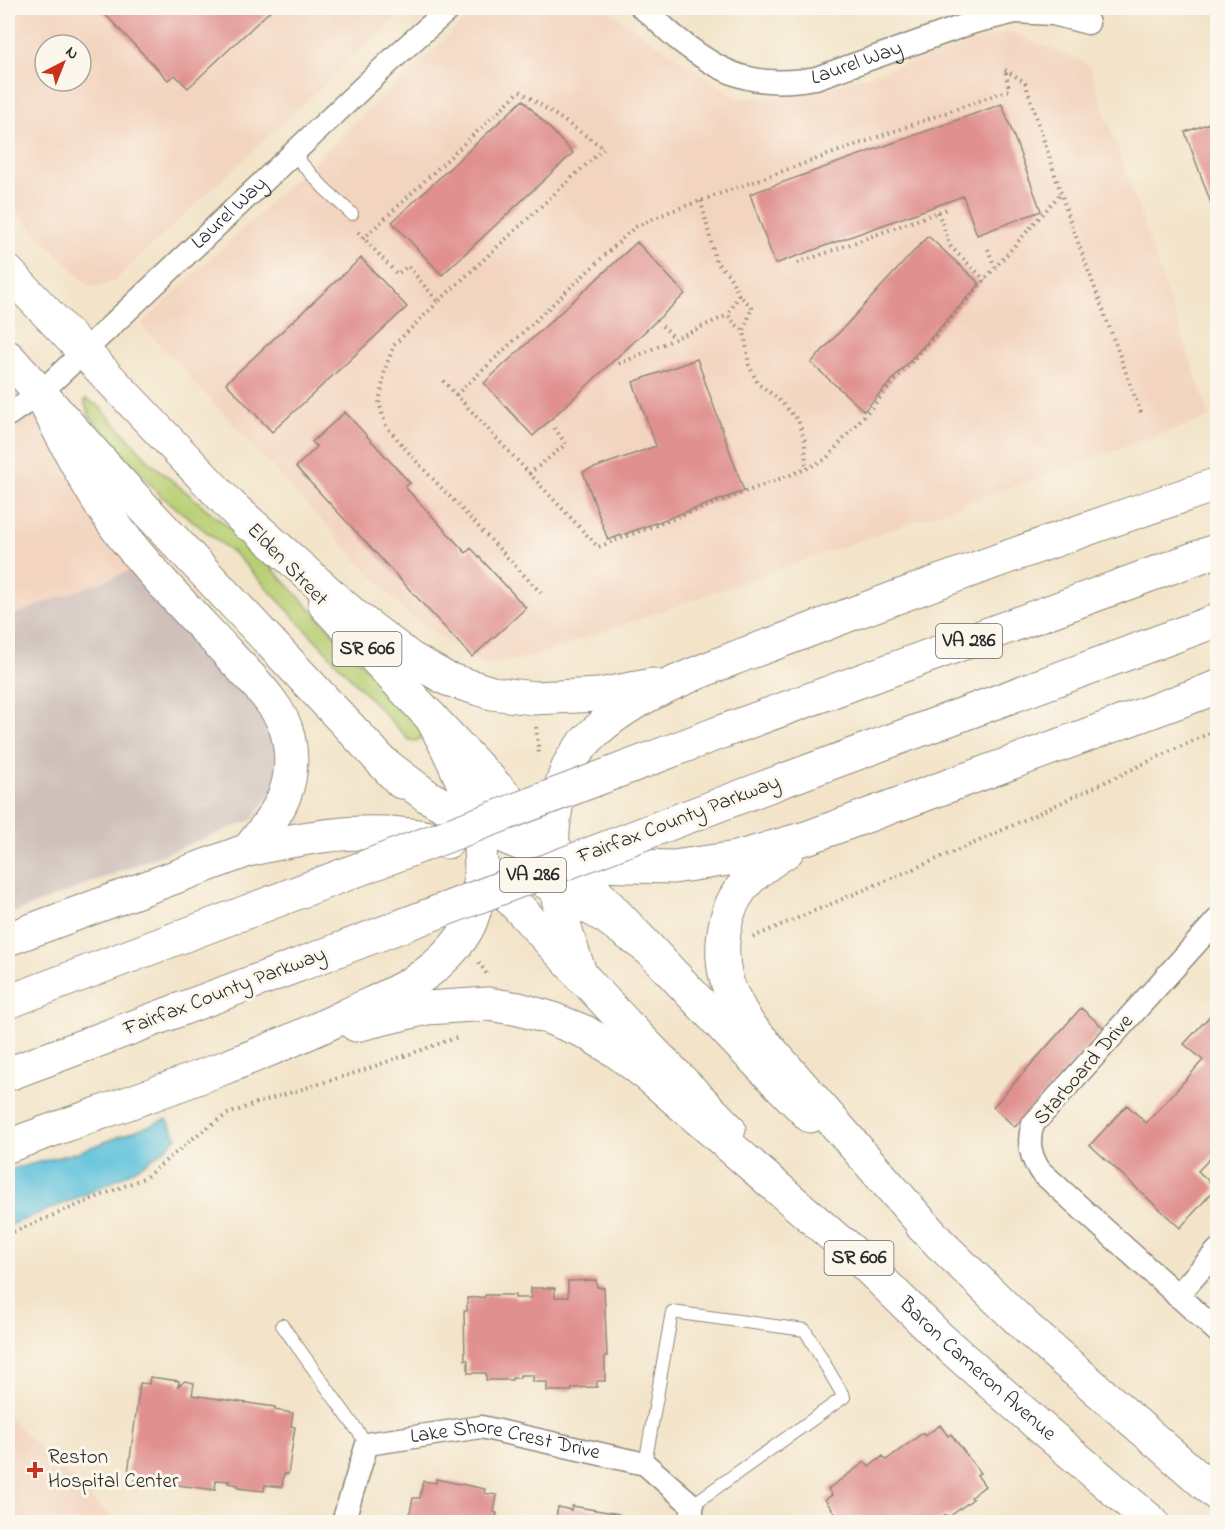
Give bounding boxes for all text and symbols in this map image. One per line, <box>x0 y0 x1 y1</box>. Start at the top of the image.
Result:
north arrow <box>33 33 93 93</box>
street label: Laurel Way <box>809 34 907 94</box>
text: N <box>60 41 84 66</box>
street label: Laurel Way <box>185 170 276 257</box>
street label: Elden Street <box>239 516 335 614</box>
road number: VA 286 <box>936 624 1002 658</box>
road number: SR 606 <box>332 632 401 666</box>
street label: Fairfax County Parkway <box>573 768 785 875</box>
road number: VA 286 <box>500 858 566 892</box>
street label: Fairfax County Parkway <box>119 940 331 1047</box>
street label: Starboard Drive <box>1027 1007 1141 1132</box>
road number: SR 606 <box>824 1241 894 1275</box>
street label: Baron Cameron Avenue <box>891 1290 1063 1449</box>
street label: Lake Shore Crest Drive <box>408 1411 603 1469</box>
place label: Reston Hospital Center <box>48 1443 179 1497</box>
marker: Reston Hospital Center <box>26 1461 44 1479</box>

